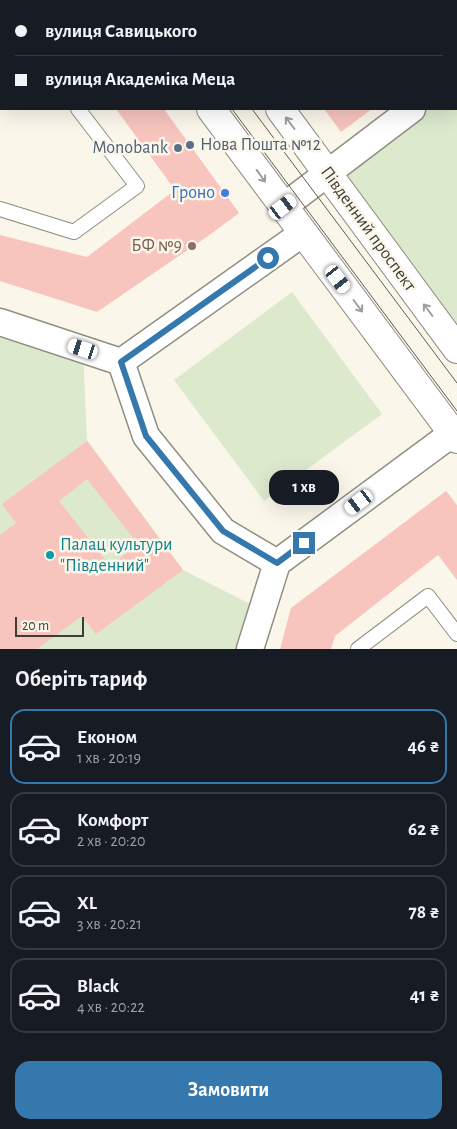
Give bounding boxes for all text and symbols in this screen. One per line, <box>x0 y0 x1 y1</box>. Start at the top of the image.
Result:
text: вулиця Савицького <box>45 22 197 41</box>
text: вулиця Академіка Меца <box>45 70 235 89</box>
one-way arrow <box>285 116 295 130</box>
place label: Нова Пошта №12 <box>200 136 321 154</box>
place label: Monobank <box>92 139 169 157</box>
marker: Нова Пошта №12 <box>184 139 196 151</box>
marker: Monobank <box>172 142 184 154</box>
street label: Південний проспект <box>317 163 419 295</box>
one-way arrow <box>256 169 266 183</box>
place label: Гроно <box>171 184 215 202</box>
marker: Гроно <box>219 187 231 199</box>
car <box>266 192 299 222</box>
place label: БФ №9 <box>131 237 182 255</box>
marker: БФ №9 <box>186 240 198 252</box>
route start <box>257 247 279 269</box>
car <box>322 263 353 295</box>
one-way arrow <box>353 299 363 313</box>
one-way arrow <box>423 303 433 317</box>
car <box>66 337 99 361</box>
callout: 1 хв <box>269 470 339 506</box>
text: 1 хв <box>292 479 316 495</box>
car <box>342 487 375 517</box>
route end <box>293 532 315 554</box>
place label: Палац культури "Південний" <box>60 536 172 575</box>
marker: Палац культури "Південний" <box>44 549 56 561</box>
scale bar <box>15 614 84 637</box>
text: 20 m <box>22 619 49 633</box>
text: Оберіть тариф <box>15 668 147 690</box>
icon: car <box>17 724 62 769</box>
text: Економ <box>77 728 137 747</box>
text: 46 ₴ <box>407 737 440 756</box>
text: 1 хв · 20:19 <box>77 750 141 766</box>
icon: car <box>17 807 62 852</box>
text: Комфорт <box>77 811 148 830</box>
text: 62 ₴ <box>408 820 440 839</box>
text: 2 хв · 20:20 <box>77 833 146 849</box>
icon: car <box>17 890 62 935</box>
text: XL <box>77 894 97 913</box>
text: 78 ₴ <box>409 903 440 922</box>
text: 3 хв · 20:21 <box>77 916 142 932</box>
icon: car <box>17 973 62 1018</box>
text: Black <box>77 977 119 996</box>
text: 41 ₴ <box>410 986 440 1005</box>
text: 4 хв · 20:22 <box>77 999 145 1015</box>
button: Замовити <box>15 1061 442 1119</box>

